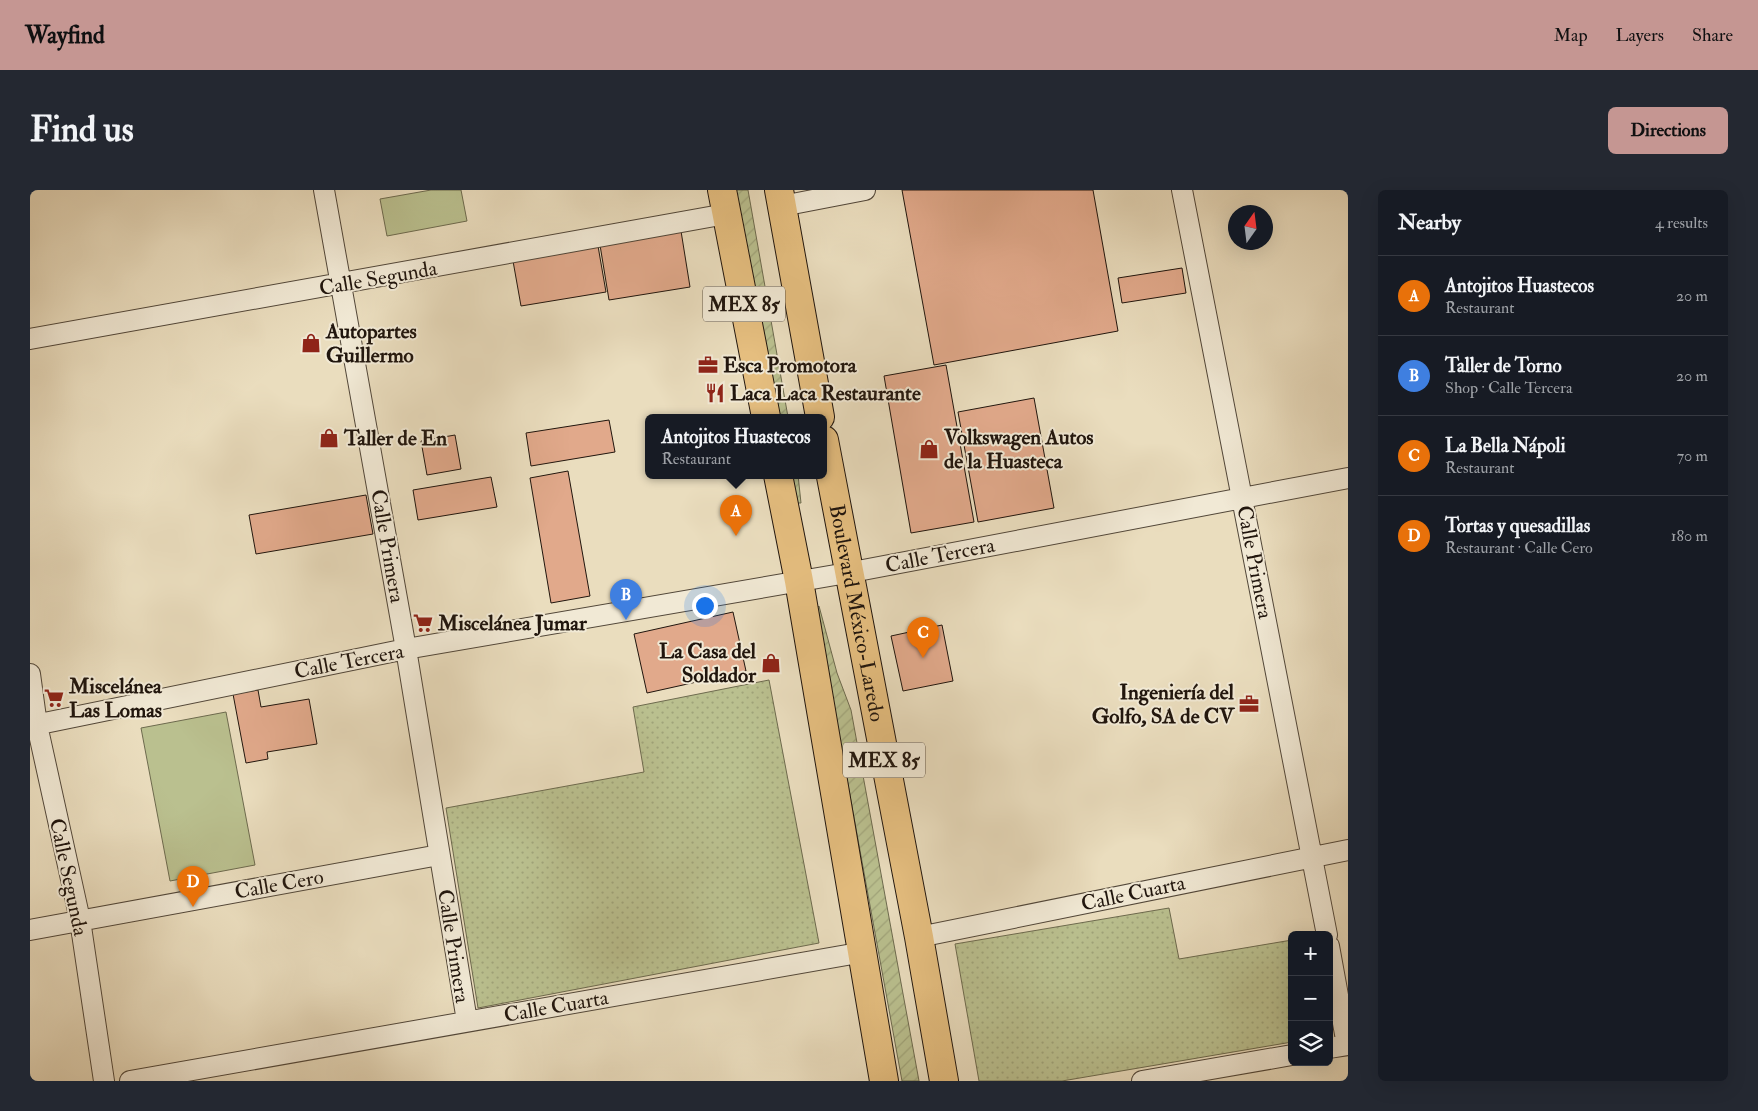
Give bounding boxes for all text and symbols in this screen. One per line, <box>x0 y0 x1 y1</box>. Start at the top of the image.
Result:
text: Wayfind <box>25 20 105 51</box>
text: Map <box>1554 24 1588 47</box>
text: Layers <box>1616 24 1664 47</box>
text: Share <box>1692 24 1733 47</box>
button: Directions <box>1608 107 1728 154</box>
text: Find us <box>30 108 134 152</box>
north arrow <box>1228 205 1273 250</box>
text: Nearby <box>1398 209 1461 236</box>
text: 4 results <box>1655 213 1708 233</box>
street label: Calle Segunda <box>317 255 440 302</box>
text: Antojitos Huastecos <box>1445 274 1594 298</box>
road number: MEX 85 <box>703 286 785 322</box>
text: A <box>1409 286 1419 306</box>
text: 20 m <box>1676 286 1708 306</box>
text: Restaurant <box>1445 298 1514 318</box>
place label: Autopartes Guillermo <box>325 318 417 369</box>
shop icon: Autopartes Guillermo <box>300 332 322 354</box>
place label: Esca Promotora <box>723 352 858 379</box>
office icon: Esca Promotora <box>697 354 719 376</box>
text: Taller de Torno <box>1445 354 1562 378</box>
text: B <box>1409 366 1419 386</box>
text: 20 m <box>1676 366 1708 386</box>
text: Shop · Calle Tercera <box>1445 378 1573 398</box>
place label: Laca Laca Restaurante <box>730 380 921 407</box>
restaurant icon: Laca Laca Restaurante <box>704 382 726 404</box>
popup <box>645 414 827 479</box>
place label: Volkswagen Autos de la Huasteca <box>943 424 1094 475</box>
place label: Taller de En <box>343 425 447 452</box>
text: Antojitos Huastecos <box>661 425 811 449</box>
shop icon: Taller de En <box>318 427 340 449</box>
text: La Bella Nápoli <box>1445 434 1565 458</box>
shop icon: Volkswagen Autos de la Huasteca <box>918 438 940 460</box>
text: C <box>1408 446 1420 466</box>
text: 70 m <box>1677 446 1708 466</box>
text: Restaurant <box>661 449 731 469</box>
text: Restaurant <box>1445 458 1514 478</box>
street label: Calle Primera <box>364 487 411 605</box>
pin: A <box>720 495 752 536</box>
street label: Boulevard México-Laredo <box>823 502 891 724</box>
street label: Calle Primera <box>1230 503 1279 621</box>
text: Tortas y quesadillas <box>1445 514 1590 538</box>
text: D <box>1407 526 1421 546</box>
text: 180 m <box>1671 526 1708 546</box>
street label: Calle Tercera <box>883 532 997 579</box>
text: Restaurant · Calle Cero <box>1445 538 1593 558</box>
pin: B <box>610 579 642 620</box>
your location <box>692 593 718 619</box>
place label: Miscelánea Jumar <box>437 610 588 637</box>
supermarket icon: Miscelánea Jumar <box>412 612 434 634</box>
pin: C <box>907 617 939 658</box>
street label: Calle Tercera <box>292 638 406 685</box>
place label: La Casa del Soldador <box>659 638 757 689</box>
shop icon: La Casa del Soldador <box>760 652 782 674</box>
place label: Miscelánea Las Lomas <box>68 673 163 724</box>
place label: Ingeniería del Golfo, SA de CV <box>1092 679 1235 730</box>
supermarket icon: Miscelánea Las Lomas <box>43 687 65 709</box>
office icon: Ingeniería del Golfo, SA de CV <box>1238 693 1260 715</box>
road number: MEX 85 <box>843 742 925 778</box>
street label: Calle Segunda <box>43 816 94 939</box>
street label: Calle Cero <box>233 863 326 906</box>
pin: D <box>177 866 209 907</box>
street label: Calle Cuarta <box>1079 869 1188 918</box>
street label: Calle Primera <box>431 887 476 1005</box>
map controls <box>1288 931 1333 1066</box>
button: + <box>1288 931 1333 976</box>
button: − <box>1288 976 1333 1021</box>
street label: Calle Cuarta <box>502 984 611 1029</box>
button: layers <box>1288 1021 1333 1066</box>

